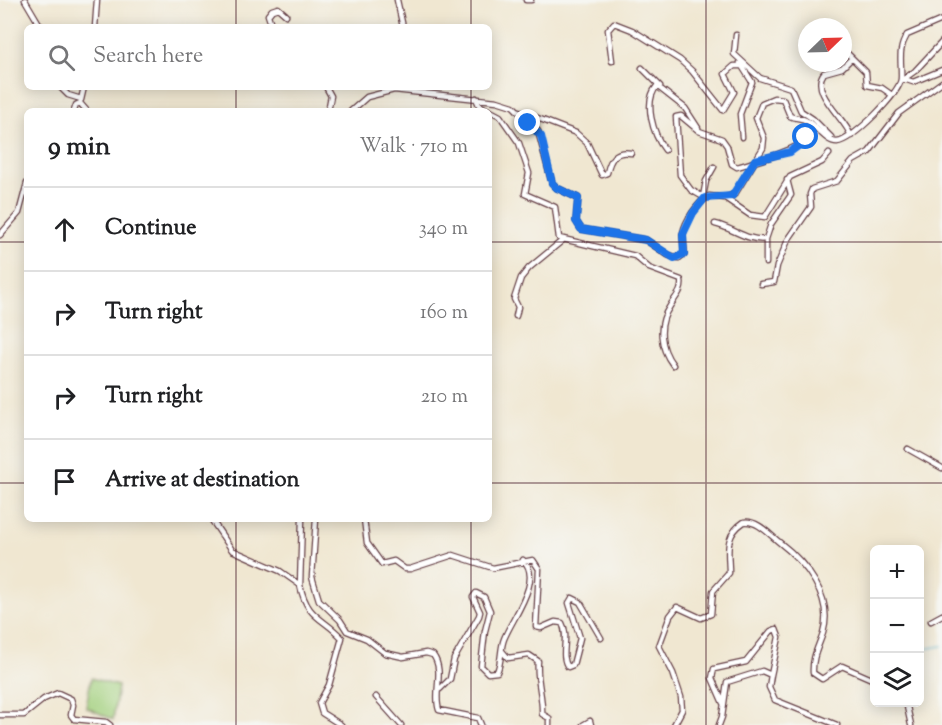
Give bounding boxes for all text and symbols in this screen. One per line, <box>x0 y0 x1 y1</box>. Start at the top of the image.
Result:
north arrow <box>798 18 852 72</box>
search box <box>24 24 492 90</box>
icon: search <box>45 41 78 74</box>
text: Search here <box>93 41 203 73</box>
route end <box>514 109 540 135</box>
route start <box>792 123 818 149</box>
text: 9 min <box>48 129 110 166</box>
text: Walk · 710 m <box>360 133 468 162</box>
icon: ahead <box>48 213 81 246</box>
text: Continue <box>105 213 196 245</box>
text: 340 m <box>419 215 468 244</box>
icon: right <box>48 297 81 330</box>
text: Turn right <box>105 297 202 329</box>
text: 160 m <box>420 299 468 328</box>
icon: right <box>48 381 81 414</box>
text: Turn right <box>105 381 202 413</box>
text: 210 m <box>421 383 468 412</box>
icon: arrive <box>48 465 81 498</box>
text: Arrive at destination <box>105 465 300 497</box>
map controls <box>870 545 924 707</box>
button: + <box>870 545 924 599</box>
button: − <box>870 599 924 653</box>
button: layers <box>870 653 924 707</box>

